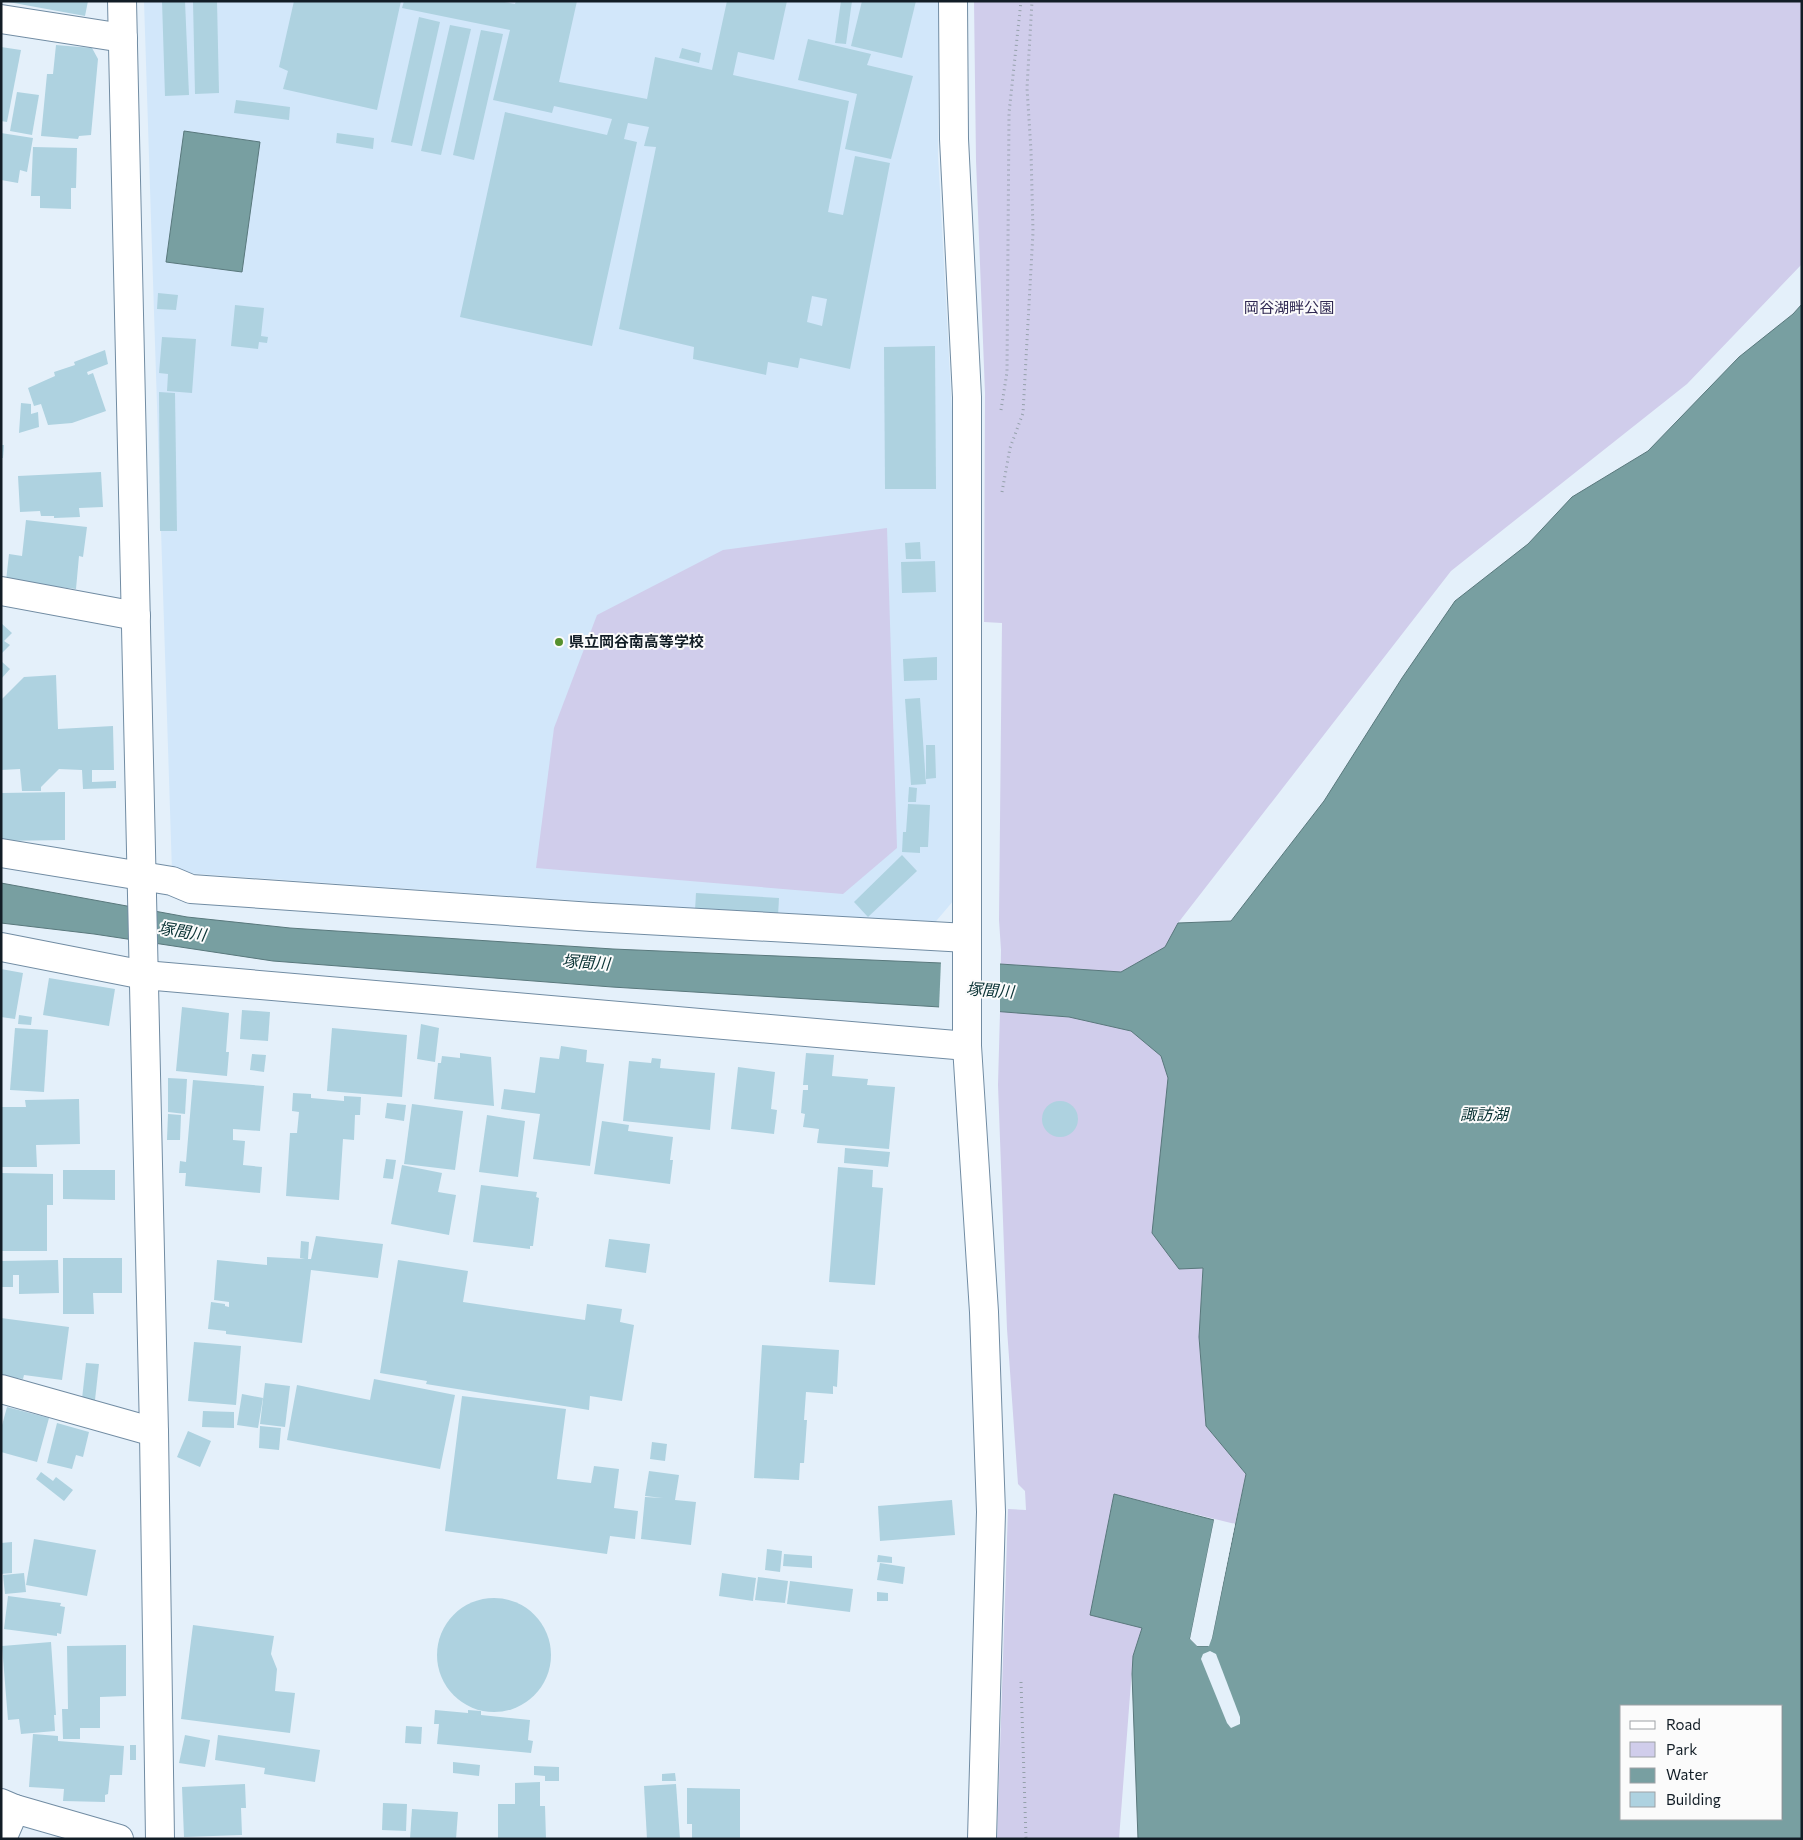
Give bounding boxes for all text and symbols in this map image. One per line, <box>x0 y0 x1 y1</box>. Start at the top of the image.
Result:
park label: 岡谷湖畔公園 <box>1244 298 1334 316</box>
place label: 県立岡谷南高等学校 <box>569 632 704 650</box>
marker: 県立岡谷南高等学校 <box>553 636 565 648</box>
water label: 塚間川 <box>157 917 209 944</box>
water label: 塚間川 <box>561 950 613 973</box>
water label: 塚間川 <box>965 978 1017 1001</box>
water label: 諏訪湖 <box>1460 1104 1511 1123</box>
legend <box>1620 1705 1783 1820</box>
text: Road <box>1666 1715 1701 1733</box>
text: Park <box>1666 1740 1697 1758</box>
text: Water <box>1666 1765 1708 1783</box>
text: Building <box>1666 1790 1721 1808</box>

